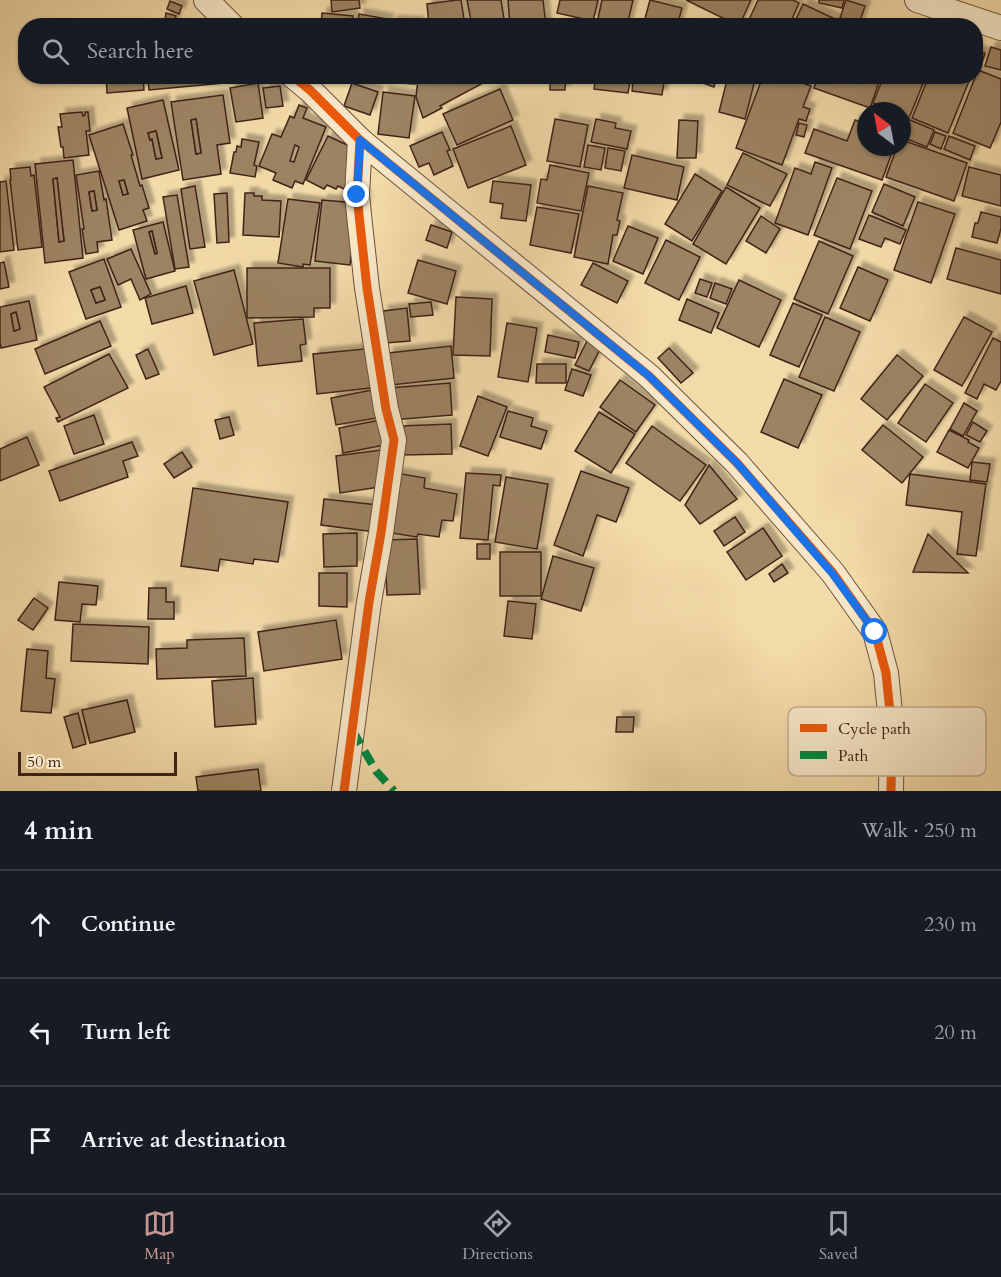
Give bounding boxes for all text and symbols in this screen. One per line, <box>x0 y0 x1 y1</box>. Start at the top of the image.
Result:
search box <box>18 18 983 84</box>
icon: search <box>39 35 72 68</box>
text: Search here <box>87 36 194 66</box>
north arrow <box>857 102 911 156</box>
route end <box>343 181 369 207</box>
route start <box>861 618 887 644</box>
legend <box>788 707 986 776</box>
text: Cycle path <box>838 718 911 740</box>
text: Path <box>838 745 868 767</box>
scale bar <box>18 749 177 776</box>
text: 50 m <box>27 751 61 773</box>
text: 4 min <box>24 813 93 848</box>
text: Walk · 250 m <box>862 817 977 844</box>
icon: ahead <box>24 908 57 941</box>
text: Continue <box>81 909 176 939</box>
text: 230 m <box>924 911 977 938</box>
icon: left <box>24 1016 57 1049</box>
text: Turn left <box>81 1017 170 1047</box>
text: 20 m <box>934 1019 977 1046</box>
icon: arrive <box>24 1124 57 1157</box>
text: Arrive at destination <box>81 1125 286 1155</box>
tab: Map <box>143 1207 176 1265</box>
tab: Directions <box>462 1207 533 1265</box>
tab: Saved <box>819 1207 858 1265</box>

